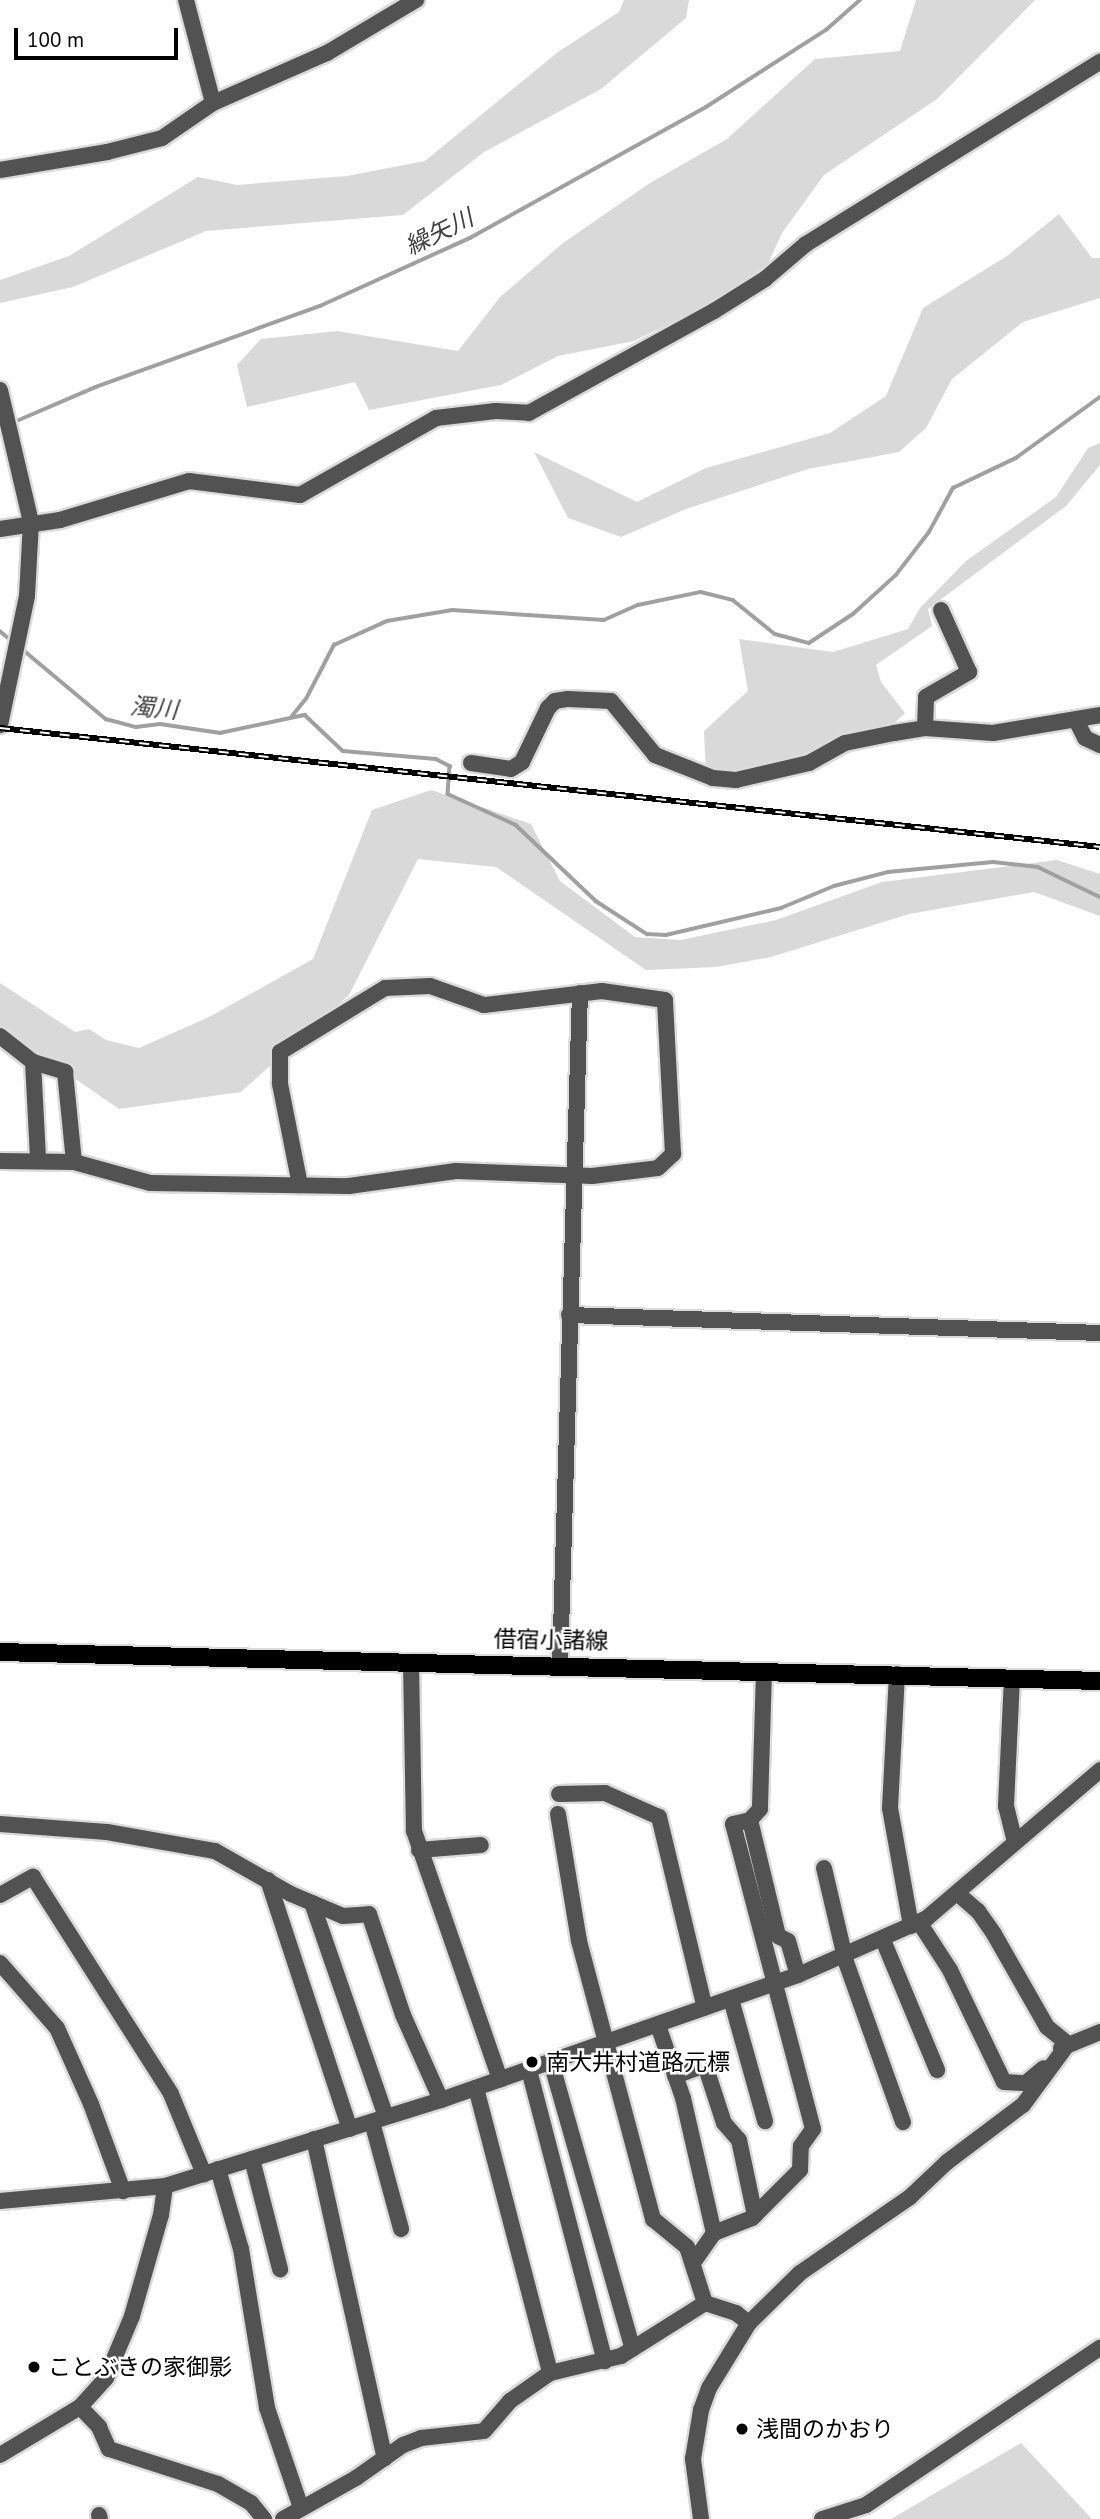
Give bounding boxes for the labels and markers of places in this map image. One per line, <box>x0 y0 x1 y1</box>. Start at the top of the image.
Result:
place label: 南大井村道路元標 <box>546 2048 730 2076</box>
marker: 南大井村道路元標 <box>524 2054 540 2070</box>
place label: ことぶきの家御影 <box>48 2353 232 2381</box>
marker: ことぶきの家御影 <box>26 2359 42 2375</box>
place label: 浅間のかおり <box>756 2415 894 2443</box>
marker: 浅間のかおり <box>734 2421 750 2437</box>

